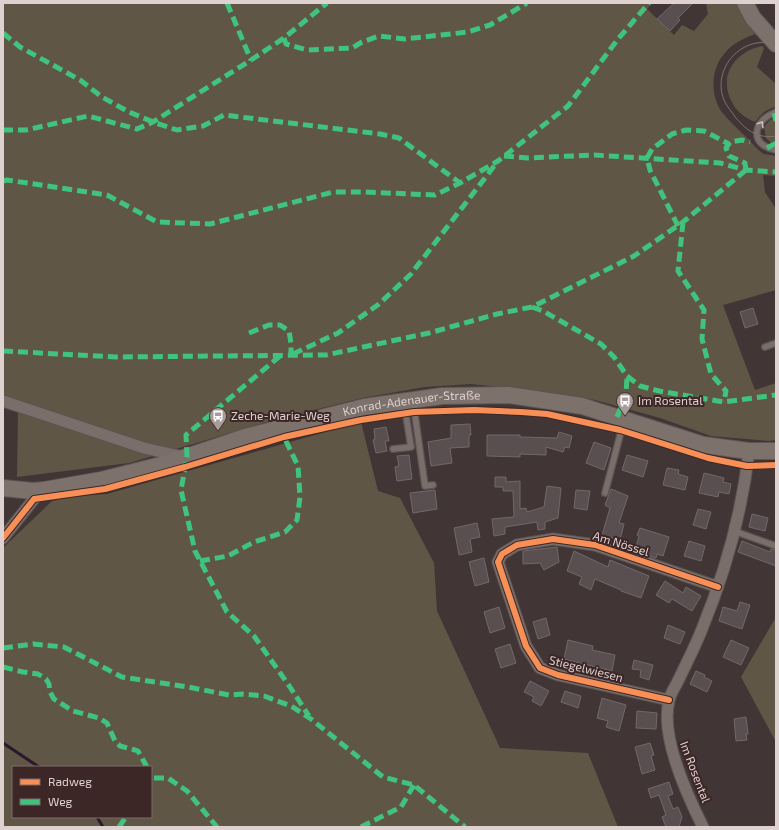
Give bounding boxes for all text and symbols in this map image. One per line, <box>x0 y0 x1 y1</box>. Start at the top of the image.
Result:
one-way arrow <box>756 121 763 128</box>
street label: Konrad-Adenauer-Straße <box>341 387 481 418</box>
bus stop icon: Im Rosental <box>615 391 635 416</box>
place label: Im Rosental <box>638 393 703 407</box>
bus stop icon: Zeche-Marie-Weg <box>208 406 228 431</box>
place label: Zeche-Marie-Weg <box>231 408 330 422</box>
street label: Am Nössel <box>591 528 652 558</box>
street label: Stiegelwiesen <box>548 652 625 684</box>
street label: Im Rosental <box>678 739 714 805</box>
legend <box>12 766 152 818</box>
text: Radweg <box>48 774 92 788</box>
text: Weg <box>48 794 73 808</box>

